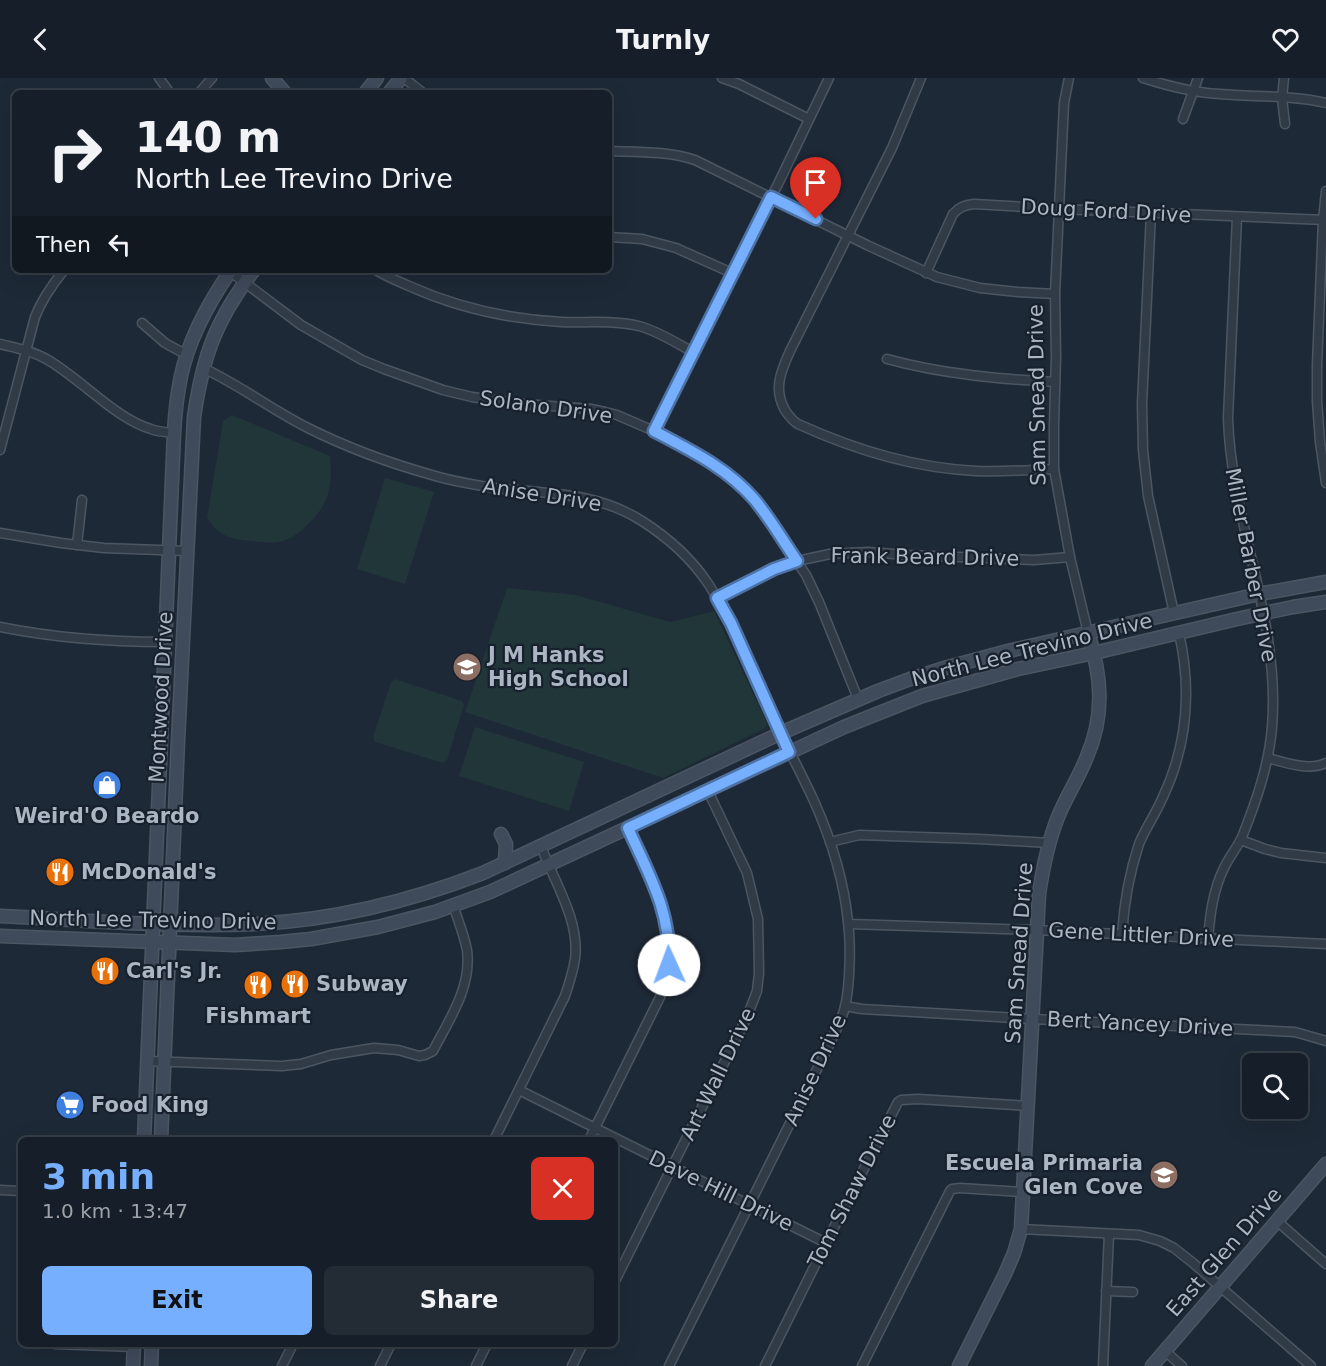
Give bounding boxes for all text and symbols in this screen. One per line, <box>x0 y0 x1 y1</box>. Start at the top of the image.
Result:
icon: back <box>24 23 57 56</box>
icon: heart <box>1269 23 1302 56</box>
text: Turnly <box>616 24 710 55</box>
text: 140 m <box>135 113 281 162</box>
icon: right <box>36 114 114 192</box>
pin <box>790 157 841 219</box>
text: North Lee Trevino Drive <box>135 163 453 194</box>
icon: arrive <box>799 166 832 199</box>
street label: Doug Ford Drive <box>1020 195 1192 227</box>
icon: left <box>103 228 136 261</box>
text: Then <box>36 232 91 257</box>
street label: Sam Snead Drive <box>1023 304 1051 486</box>
street label: Solano Drive <box>478 386 614 428</box>
street label: Miller Barber Drive <box>1220 466 1282 664</box>
street label: Anise Drive <box>481 474 603 516</box>
street label: Frank Beard Drive <box>830 543 1020 571</box>
street label: North Lee Trevino Drive <box>909 608 1155 692</box>
street label: Montwood Drive <box>145 611 177 783</box>
place label: J M Hanks High School <box>486 643 629 691</box>
school or university icon: J M Hanks High School <box>451 651 483 683</box>
shop icon: Weird'O Beardo <box>91 769 123 801</box>
place label: Weird'O Beardo <box>14 804 200 828</box>
restaurant icon: McDonald's <box>44 856 76 888</box>
place label: McDonald's <box>81 860 217 884</box>
street label: Sam Snead Drive <box>1001 862 1037 1044</box>
street label: North Lee Trevino Drive <box>29 906 277 934</box>
street label: Gene Littler Drive <box>1047 918 1235 952</box>
position arrow <box>637 933 701 997</box>
restaurant icon: Carl's Jr. <box>89 955 121 987</box>
place label: Carl's Jr. <box>126 959 223 983</box>
restaurant icon: Subway <box>279 968 311 1000</box>
restaurant icon: Fishmart <box>242 969 274 1001</box>
place label: Subway <box>316 972 408 996</box>
place label: Fishmart <box>205 1004 311 1028</box>
street label: Art Wall Drive <box>676 1004 760 1144</box>
street label: Bert Yancey Drive <box>1046 1007 1234 1041</box>
street label: Anise Drive <box>779 1011 851 1129</box>
map controls <box>1242 1053 1308 1119</box>
button: search <box>1242 1053 1308 1119</box>
supermarket icon: Food King <box>54 1089 86 1121</box>
place label: Food King <box>91 1093 209 1117</box>
street label: Tom Shaw Drive <box>803 1110 901 1272</box>
street label: Dave Hill Drive <box>645 1146 797 1236</box>
place label: Escuela Primaria Glen Cove <box>945 1151 1143 1199</box>
text: 3 min <box>42 1156 155 1197</box>
button: close <box>531 1157 594 1220</box>
school or university icon: Escuela Primaria Glen Cove <box>1148 1159 1180 1191</box>
street label: East Glen Drive <box>1161 1183 1287 1321</box>
text: 1.0 km · 13:47 <box>42 1199 188 1223</box>
button: Exit <box>42 1266 312 1335</box>
button: Share <box>324 1266 594 1335</box>

